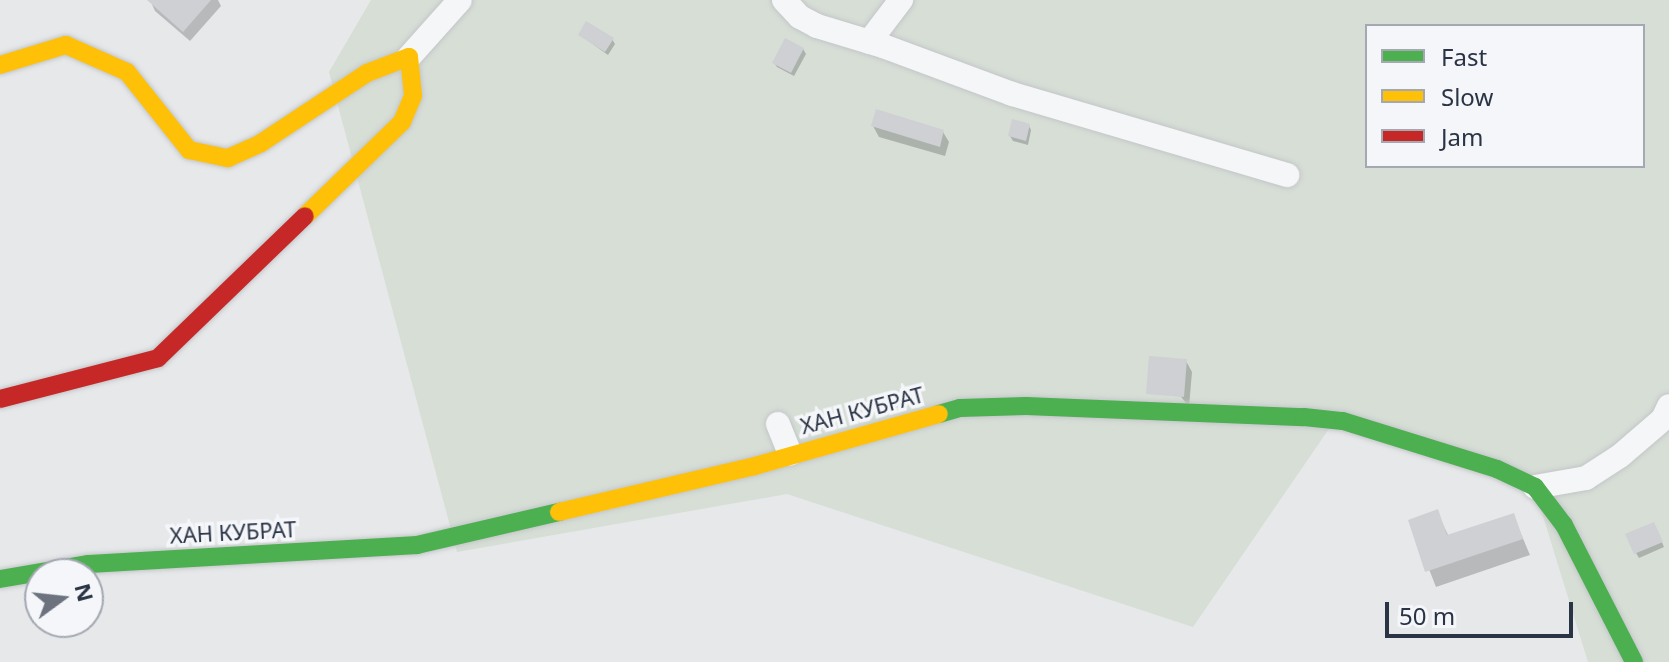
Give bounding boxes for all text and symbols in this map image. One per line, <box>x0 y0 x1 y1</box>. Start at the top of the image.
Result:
legend <box>1365 24 1645 168</box>
text: Fast <box>1441 40 1487 73</box>
text: Slow <box>1441 80 1493 113</box>
text: Jam <box>1441 120 1483 153</box>
street label: ХАН КУБРАТ <box>797 381 927 439</box>
street label: ХАН КУБРАТ <box>169 516 297 548</box>
north arrow <box>24 558 104 638</box>
text: N <box>68 580 102 605</box>
scale bar <box>1389 586 1577 636</box>
text: 50 m <box>1399 599 1455 632</box>

